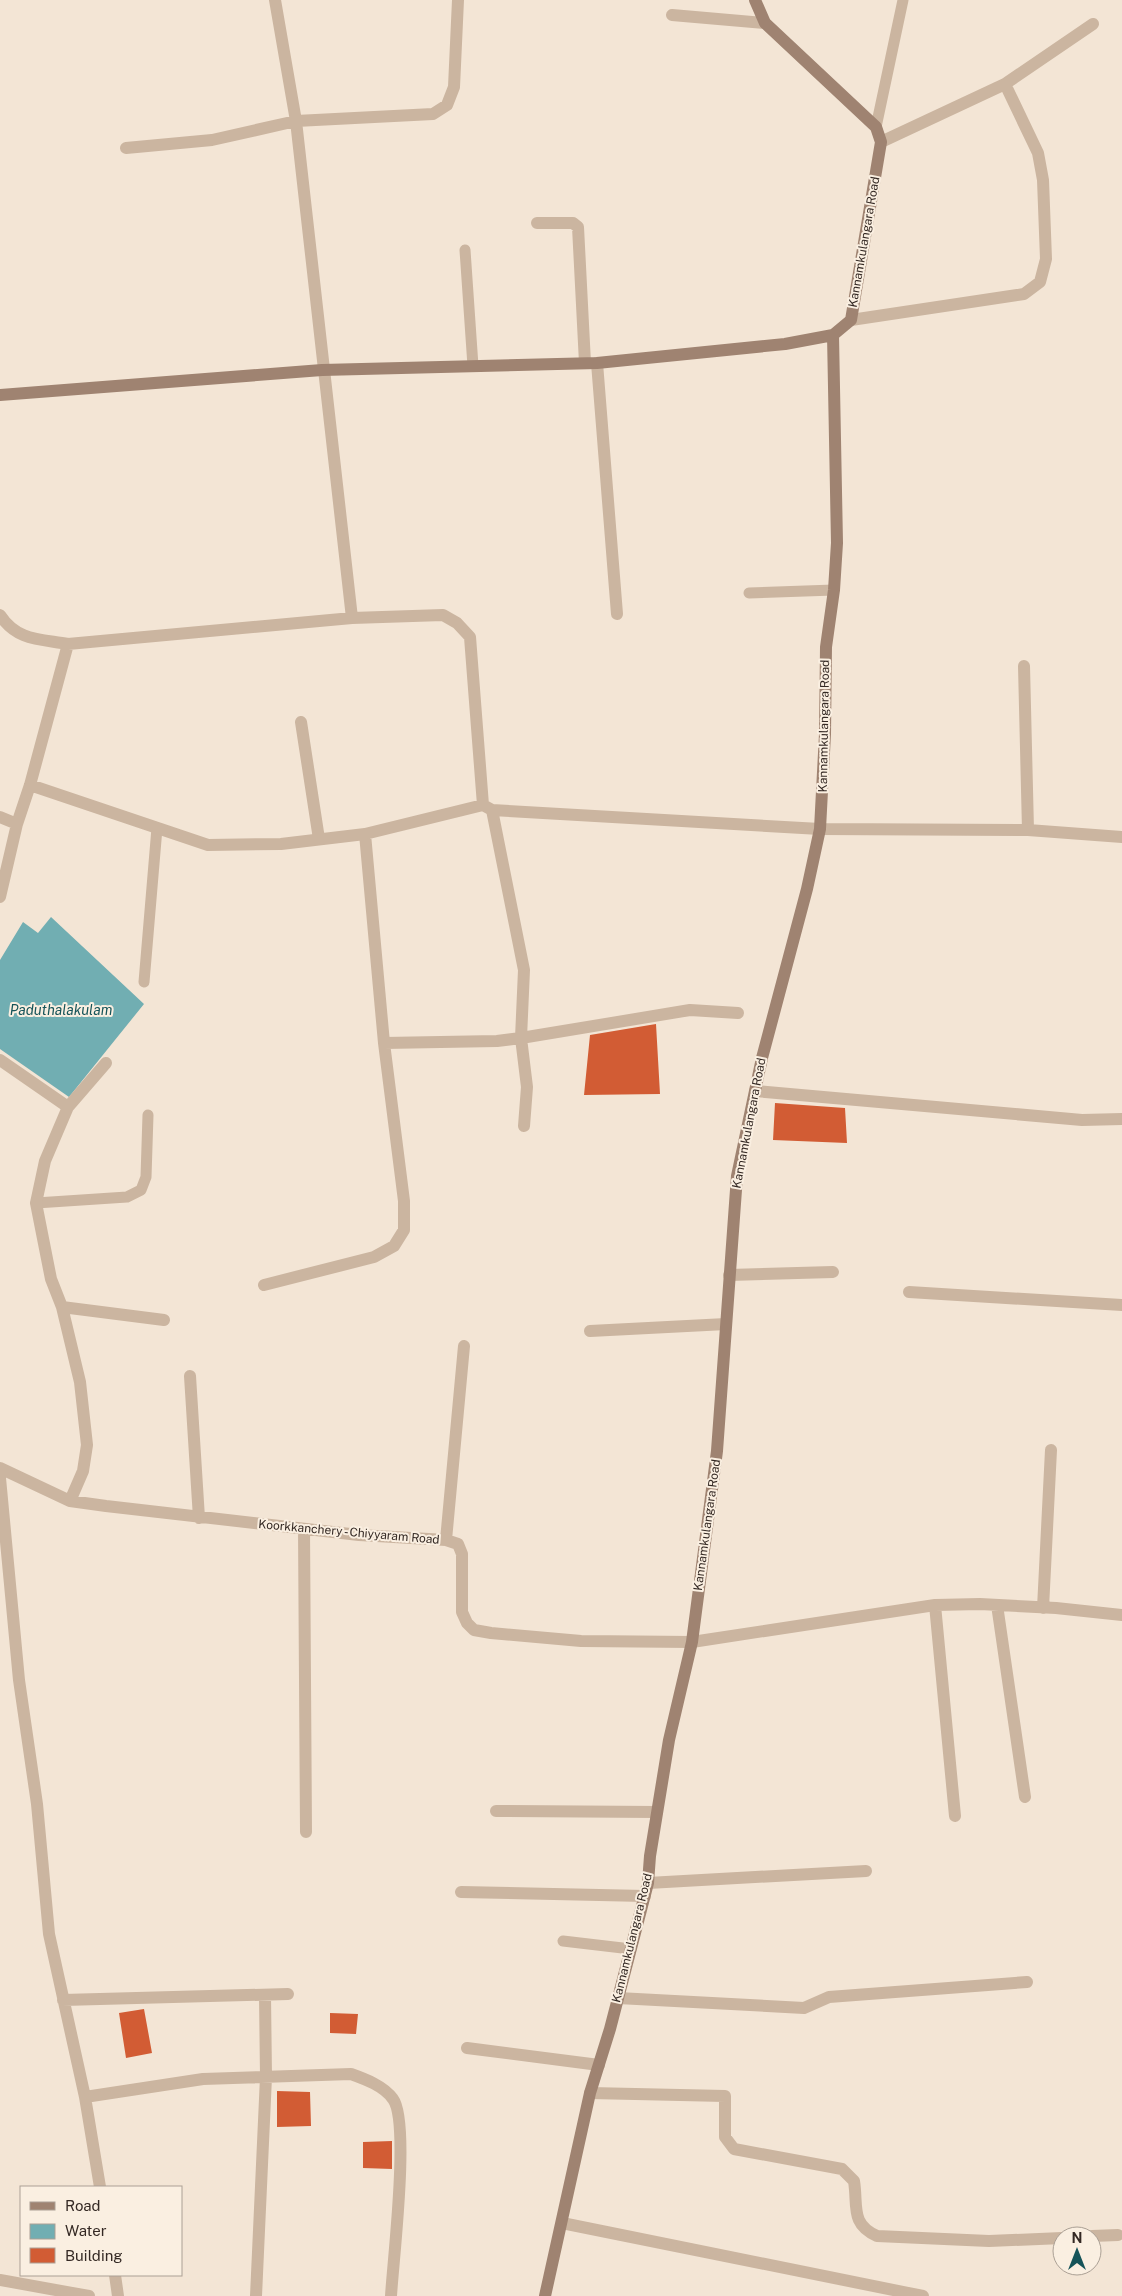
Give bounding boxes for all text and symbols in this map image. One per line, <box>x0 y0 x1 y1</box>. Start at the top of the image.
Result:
street label: Kannamkulangara Road <box>846 175 882 309</box>
street label: Kannamkulangara Road <box>816 660 832 792</box>
water label: Paduthalakulam <box>10 1002 112 1018</box>
street label: Kannamkulangara Road <box>729 1057 769 1189</box>
street label: Kannamkulangara Road <box>691 1458 723 1592</box>
street label: Koorkkanchery - Chiyyaram Road <box>258 1517 440 1547</box>
street label: Kannamkulangara Road <box>609 1872 655 2004</box>
legend <box>20 2186 182 2276</box>
text: Road <box>65 2197 101 2214</box>
text: Water <box>65 2222 107 2239</box>
north arrow <box>1052 2226 1102 2276</box>
text: N <box>1072 2230 1082 2246</box>
text: Building <box>65 2247 123 2264</box>

